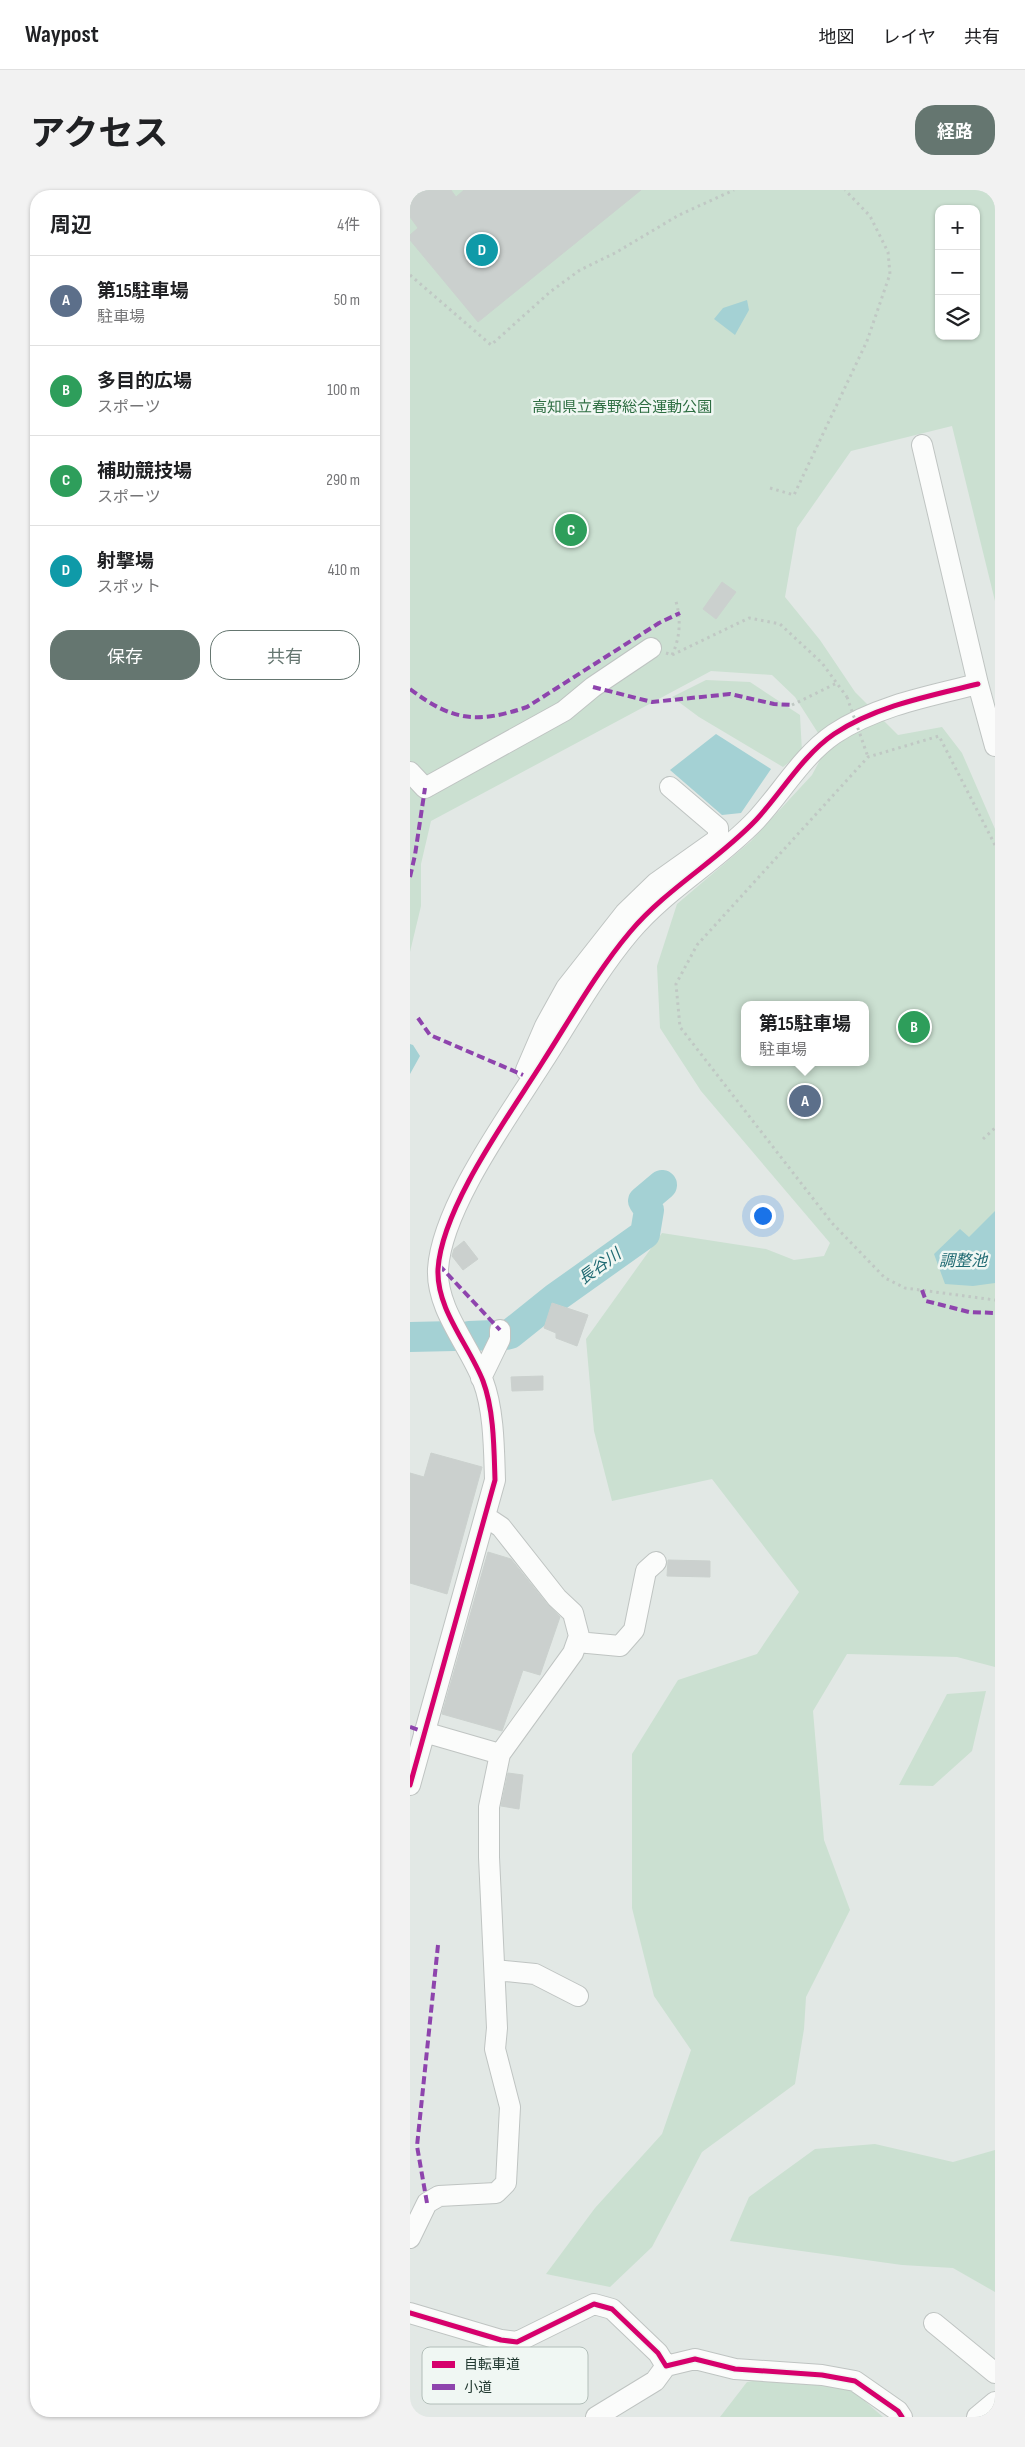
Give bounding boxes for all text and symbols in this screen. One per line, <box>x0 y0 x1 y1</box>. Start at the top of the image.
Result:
text: Waypost <box>25 20 99 49</box>
text: 地図 <box>819 27 855 48</box>
text: レイヤ <box>883 27 936 48</box>
text: 共有 <box>964 27 1000 48</box>
button: 経路 <box>915 105 995 155</box>
text: アクセス <box>30 113 168 156</box>
map controls <box>935 205 980 340</box>
button: + <box>935 205 980 250</box>
text: 周辺 <box>50 213 92 238</box>
text: 4件 <box>337 216 360 235</box>
pin: D <box>466 231 498 269</box>
button: − <box>935 250 980 295</box>
text: 第15駐車場 <box>97 280 189 303</box>
text: A <box>62 291 70 310</box>
text: 50 m <box>334 291 360 310</box>
button: layers <box>935 295 980 340</box>
text: 駐車場 <box>97 308 145 327</box>
text: 多目的広場 <box>97 370 192 393</box>
text: B <box>62 381 70 400</box>
text: 100 m <box>327 381 360 400</box>
text: スポーツ <box>97 398 161 417</box>
park label: 高知県立春野総合運動公園 <box>532 398 712 417</box>
text: 補助競技場 <box>97 460 192 483</box>
text: C <box>62 471 70 490</box>
text: 290 m <box>326 471 360 490</box>
text: スポーツ <box>97 488 161 507</box>
pin: C <box>555 511 587 549</box>
text: 射撃場 <box>97 550 154 573</box>
text: D <box>62 561 70 580</box>
text: 410 m <box>328 561 360 580</box>
text: スポット <box>97 578 161 597</box>
button: 保存 <box>50 630 200 680</box>
button: 共有 <box>210 630 360 680</box>
popup <box>741 1001 869 1066</box>
pin: B <box>898 1008 930 1046</box>
text: 第15駐車場 <box>759 1013 851 1036</box>
text: 駐車場 <box>759 1041 807 1060</box>
pin: A <box>789 1082 821 1120</box>
your location <box>750 1203 776 1229</box>
water label: 長谷川 <box>575 1244 627 1289</box>
water label: 調整池 <box>939 1252 989 1271</box>
legend <box>422 2347 588 2404</box>
text: 自転車道 <box>464 2356 520 2373</box>
text: 小道 <box>464 2379 492 2396</box>

